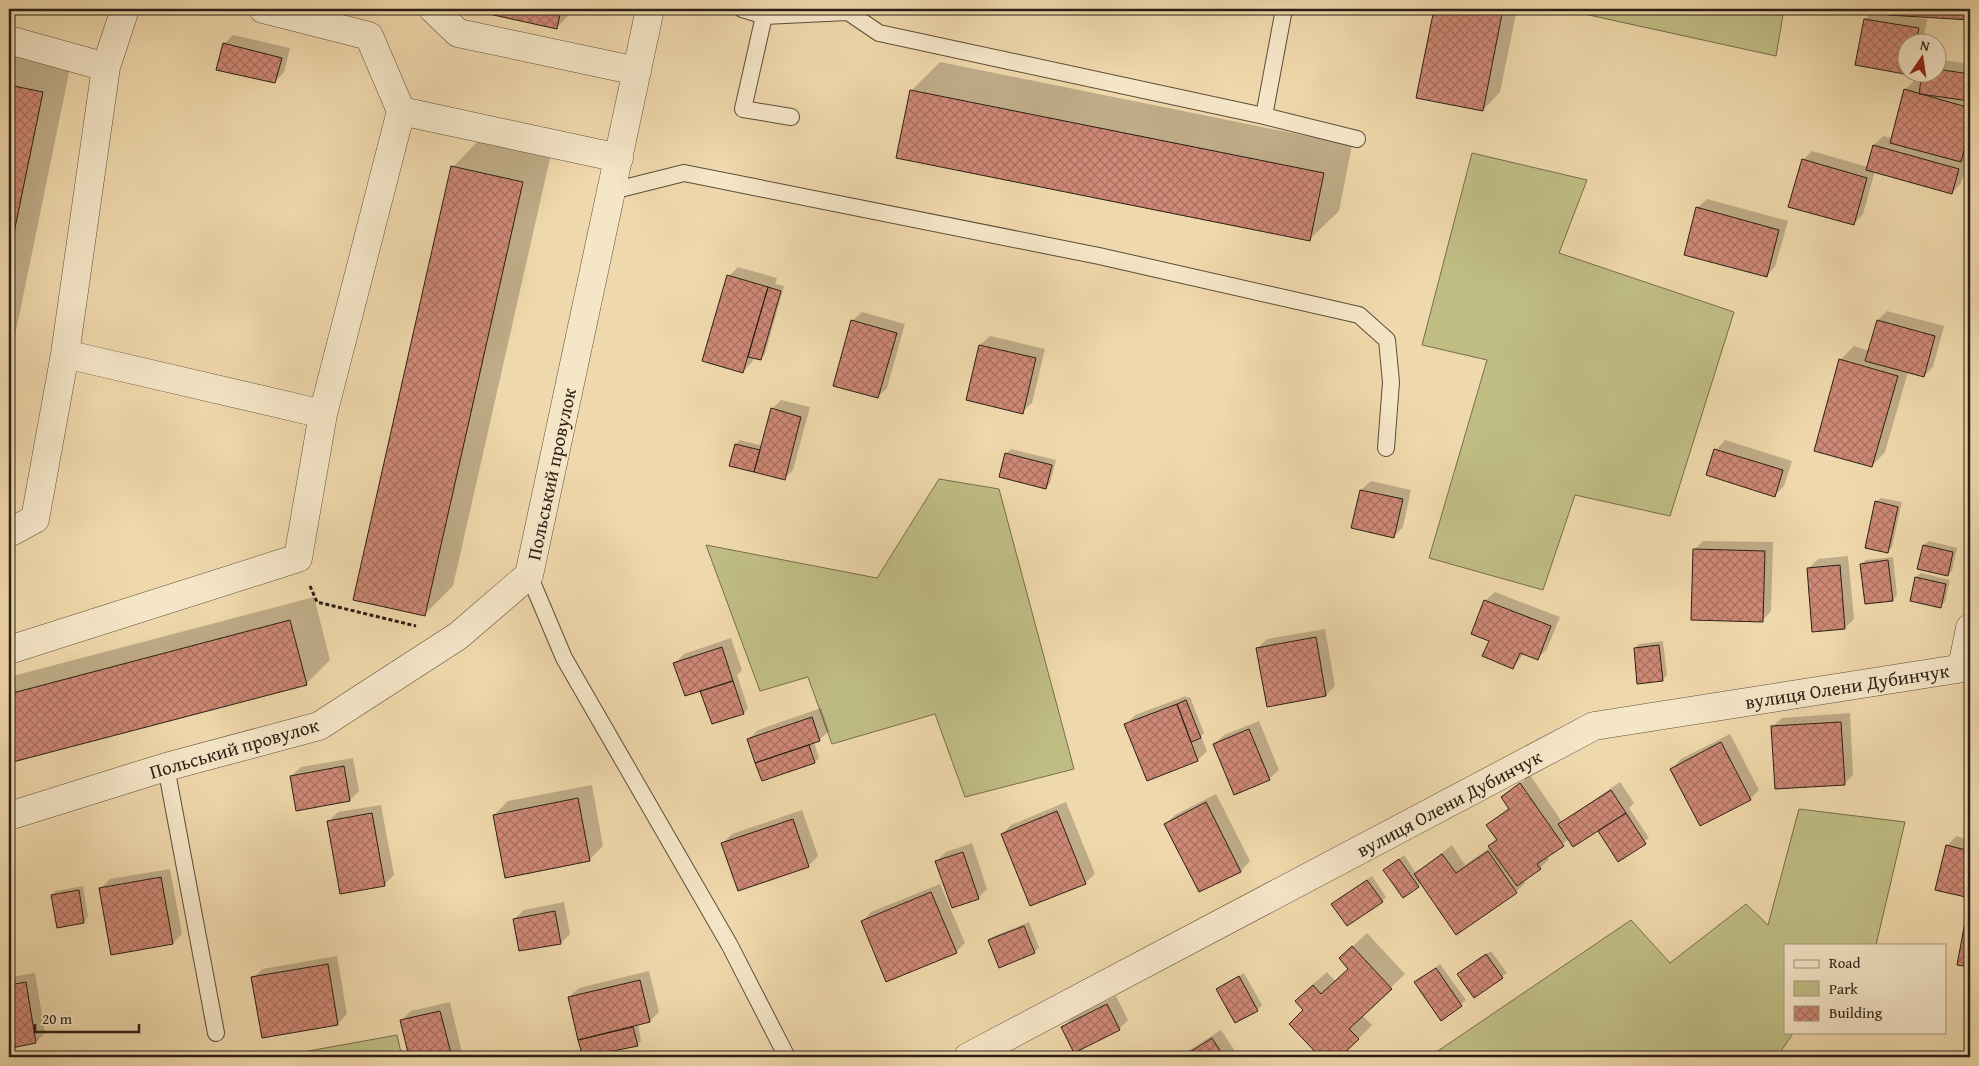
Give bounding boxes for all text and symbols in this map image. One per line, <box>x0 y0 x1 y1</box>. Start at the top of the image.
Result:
north arrow <box>1896 32 1946 82</box>
text: N <box>1918 35 1932 56</box>
street label: Польський провулок <box>519 385 583 563</box>
street label: вулиця Олени Дубинчук <box>1743 656 1951 716</box>
street label: Польський провулок <box>146 710 322 786</box>
street label: вулиця Олени Дубинчук <box>1351 742 1547 864</box>
legend <box>1784 944 1946 1034</box>
text: Road <box>1829 952 1860 973</box>
text: Park <box>1829 978 1858 999</box>
scale bar <box>35 1001 139 1033</box>
text: Building <box>1829 1002 1883 1023</box>
text: 20 m <box>42 1008 73 1029</box>

